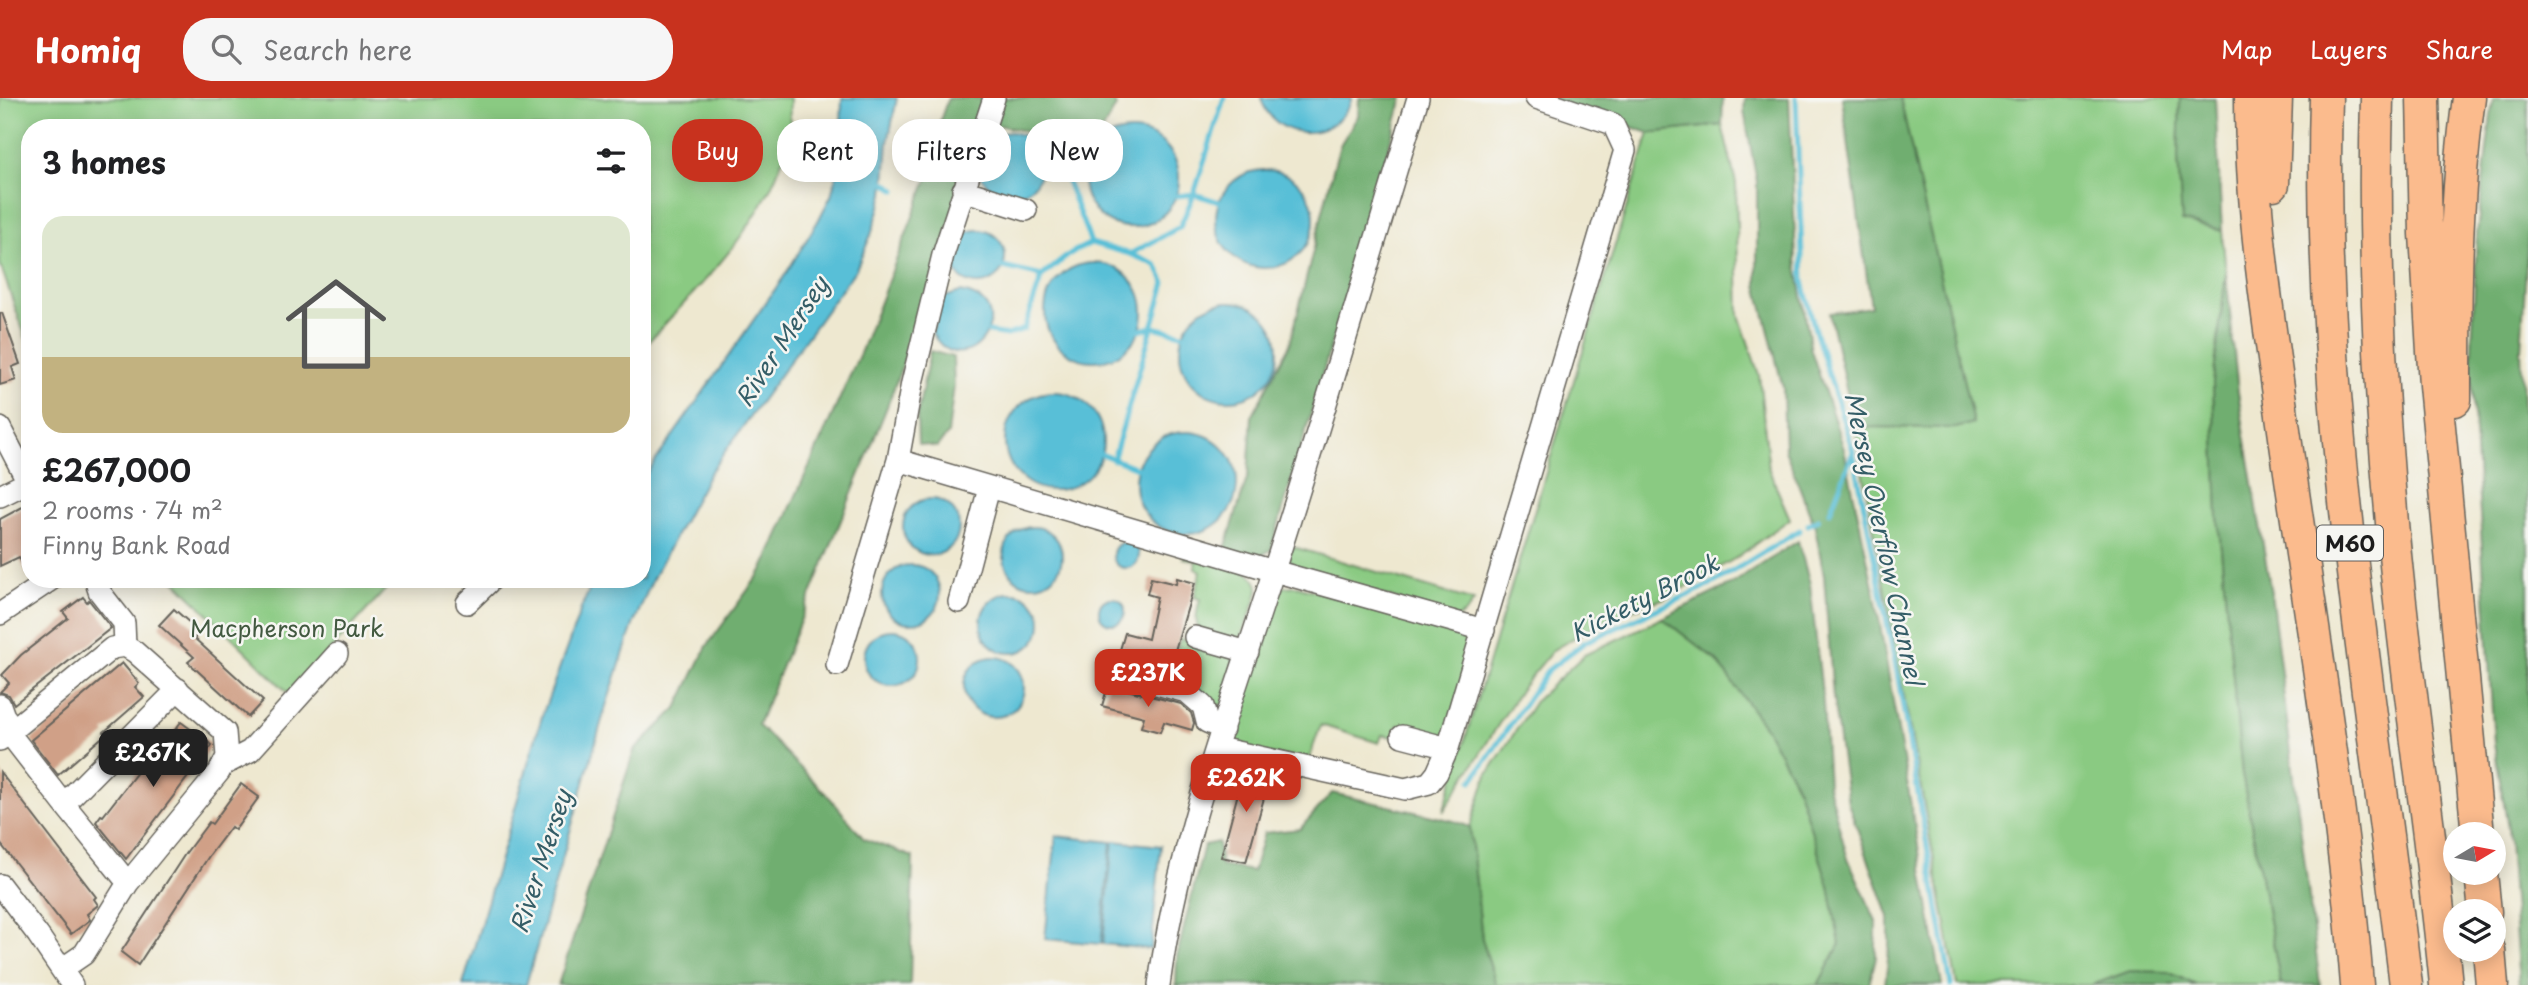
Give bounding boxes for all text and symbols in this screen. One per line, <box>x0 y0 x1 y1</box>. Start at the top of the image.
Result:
search box <box>183 18 673 81</box>
text: Homiq <box>35 24 141 74</box>
icon: search <box>207 30 245 68</box>
text: Search here <box>263 30 412 69</box>
text: Map <box>2221 31 2272 67</box>
text: Layers <box>2310 31 2387 67</box>
text: Share <box>2425 31 2493 67</box>
chip: Buy <box>672 119 763 182</box>
chip: Rent <box>777 119 878 182</box>
chip: Filters <box>892 119 1011 182</box>
chip: New <box>1025 119 1123 182</box>
text: 3 homes <box>42 139 166 184</box>
icon: filters <box>592 142 630 180</box>
icon: home <box>273 261 399 387</box>
water label: River Mersey <box>725 267 838 413</box>
water label: Mersey Overflow Channel <box>1836 388 1934 691</box>
text: £267,000 <box>42 447 191 492</box>
text: 2 rooms · 74 m² <box>42 492 223 527</box>
road number: M60 <box>2317 526 2383 560</box>
text: Finny Bank Road <box>42 527 231 562</box>
water label: Kickety Brook <box>1563 543 1726 650</box>
park label: Macpherson Park <box>190 610 384 645</box>
pin: £237K <box>1099 650 1197 709</box>
text: £237K <box>1111 654 1185 689</box>
pin: £267K <box>104 730 202 789</box>
text: £267K <box>115 734 191 769</box>
pin: £262K <box>1197 754 1295 814</box>
text: £262K <box>1207 759 1285 794</box>
water label: River Mersey <box>500 783 581 937</box>
north arrow <box>2443 822 2506 886</box>
map controls <box>2443 822 2506 962</box>
button: layers <box>2443 899 2506 962</box>

